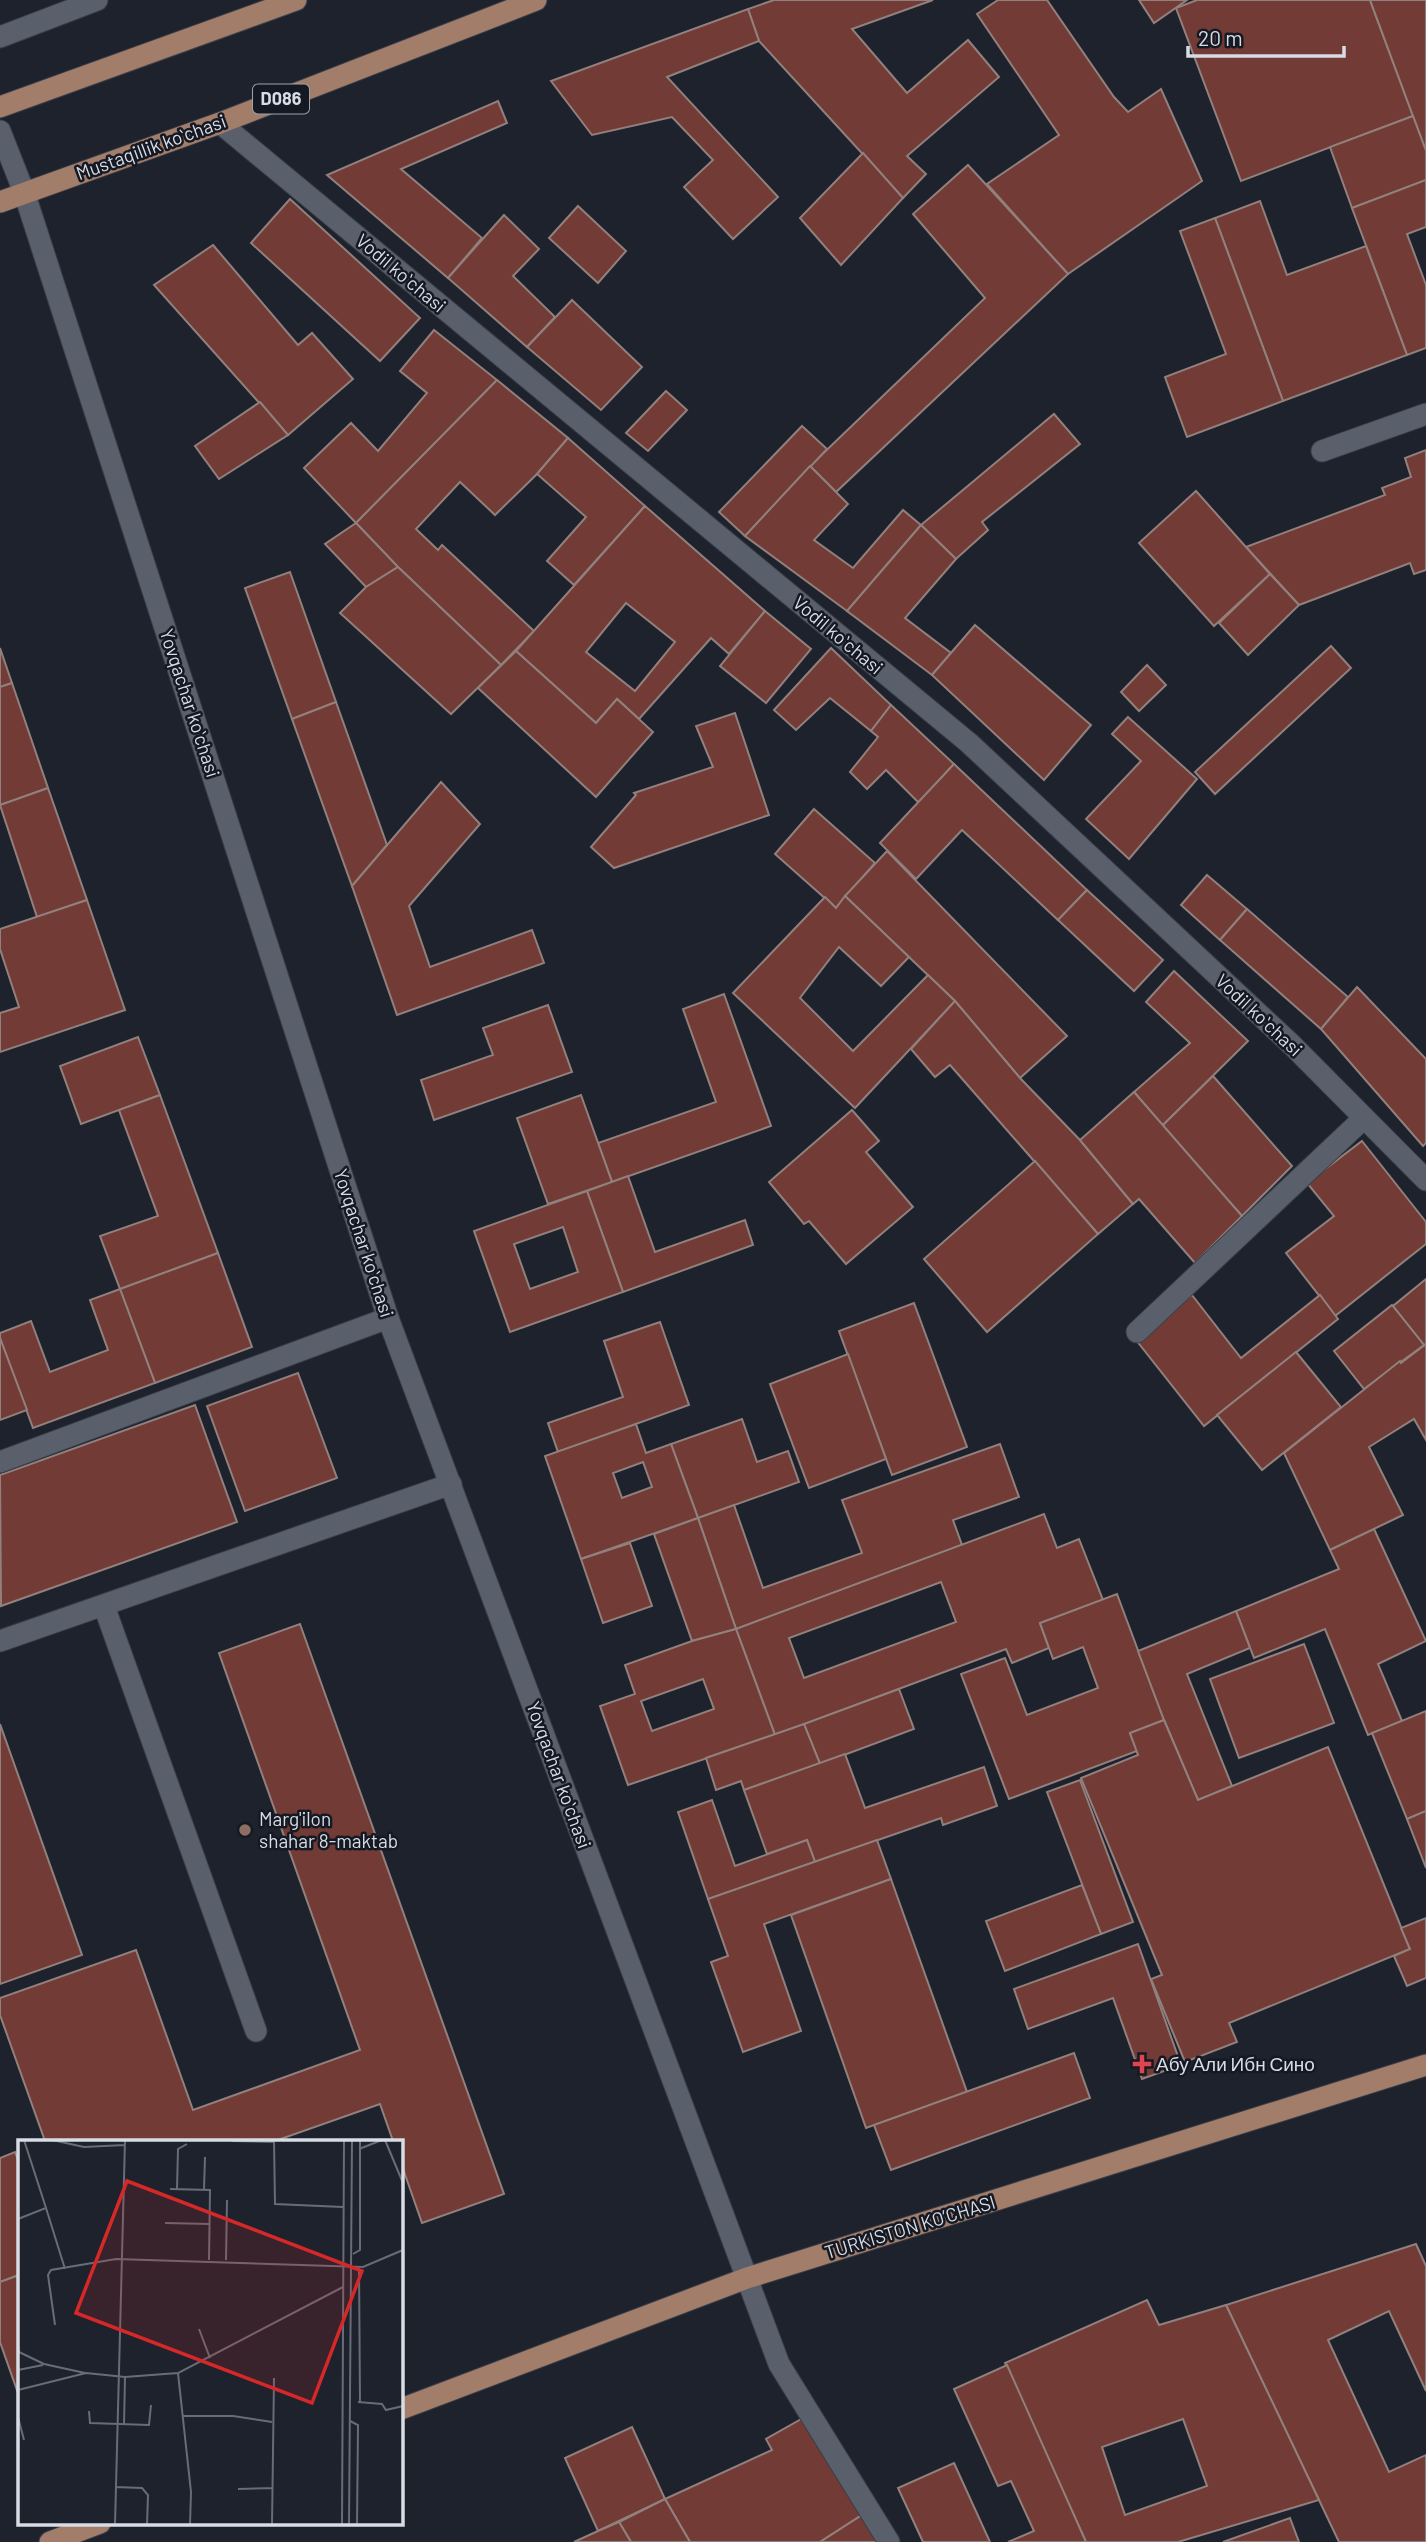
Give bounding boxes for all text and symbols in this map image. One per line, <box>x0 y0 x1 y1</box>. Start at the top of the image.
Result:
scale bar <box>1188 14 1344 58</box>
text: 20 m <box>1198 25 1243 50</box>
road number: D086 <box>253 84 309 114</box>
street label: Mustaqillik koʻchasi <box>73 109 229 184</box>
street label: Vodil koʻchasi <box>352 228 451 317</box>
street label: Vodil koʻchasi <box>789 590 888 679</box>
street label: Yovqachar koʻchasi <box>156 626 225 780</box>
street label: Vodil koʻchasi <box>1211 969 1307 1061</box>
street label: Yovqachar koʻchasi <box>330 1166 399 1320</box>
street label: Yovqachar koʻchasi <box>522 1698 597 1852</box>
place label: Marg'ilon shahar 8-maktab <box>259 1807 398 1852</box>
marker: Marg'ilon shahar 8-maktab <box>237 1822 253 1838</box>
place label: Абу Али Ибн Сино <box>1156 2052 1315 2075</box>
marker: Абу Али Ибн Сино <box>1134 2056 1150 2072</box>
inset map <box>18 2140 402 2524</box>
street label: TURKISTON KO’CHASI <box>822 2190 998 2263</box>

